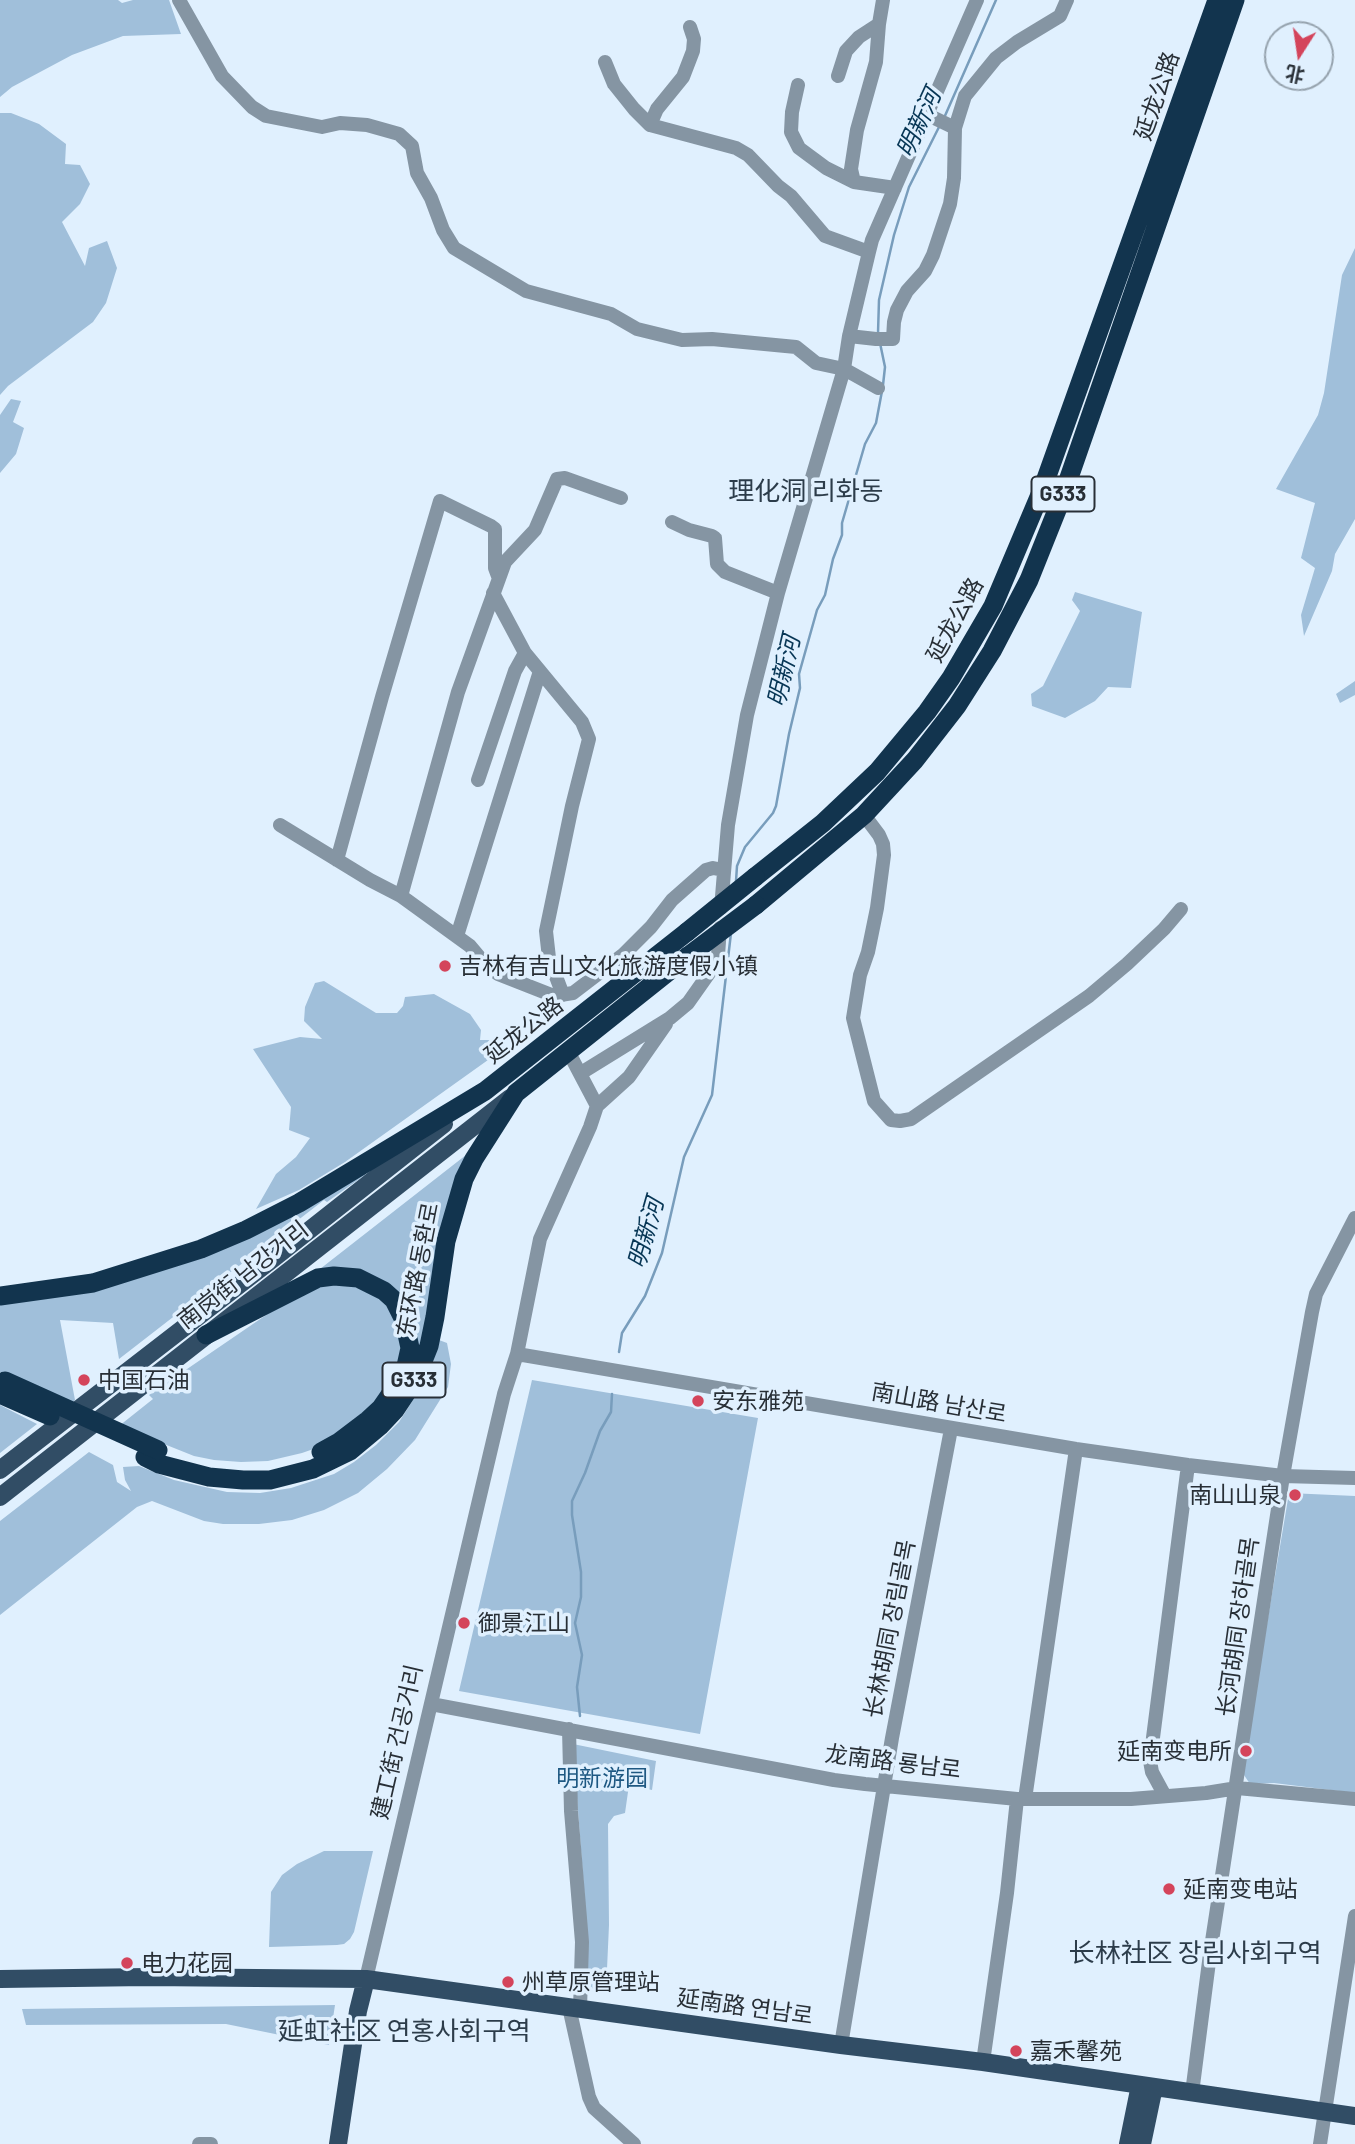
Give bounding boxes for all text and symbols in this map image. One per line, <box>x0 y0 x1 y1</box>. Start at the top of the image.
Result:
north arrow <box>1264 21 1334 91</box>
street label: 延龙公路 <box>1129 48 1185 144</box>
text: 北 <box>1283 62 1307 88</box>
water label: 明新河 <box>891 84 947 162</box>
district label: 理化洞 리화동 <box>729 475 883 507</box>
road number: G333 <box>1032 476 1094 512</box>
street label: 延龙公路 <box>921 573 989 667</box>
water label: 明新河 <box>762 633 806 709</box>
place label: 吉林有吉山文化旅游度假小镇 <box>459 952 758 980</box>
marker: 吉林有吉山文化旅游度假小镇 <box>437 958 453 974</box>
street label: 延龙公路 <box>479 991 569 1069</box>
water label: 明新河 <box>622 1194 670 1272</box>
street label: 东环路 동환로 <box>391 1200 445 1340</box>
street label: 南岗街 남강거리 <box>172 1215 314 1335</box>
road number: G333 <box>382 1362 446 1398</box>
place label: 中国石油 <box>98 1366 190 1394</box>
marker: 中国石油 <box>76 1372 92 1388</box>
street label: 南山路 남산로 <box>869 1378 1009 1428</box>
place label: 安东雅苑 <box>712 1387 804 1415</box>
marker: 安东雅苑 <box>690 1393 706 1409</box>
place label: 南山山泉 <box>1189 1481 1281 1509</box>
marker: 南山山泉 <box>1287 1487 1303 1503</box>
street label: 长河胡同 장하골목 <box>1212 1535 1264 1719</box>
street label: 长林胡同 장림골목 <box>859 1537 921 1721</box>
place label: 御景江山 <box>478 1609 570 1637</box>
marker: 御景江山 <box>456 1615 472 1631</box>
street label: 建工街 건공거리 <box>366 1662 428 1822</box>
place label: 延南变电所 <box>1117 1737 1232 1765</box>
street label: 龙南路 룡남로 <box>823 1740 963 1784</box>
marker: 延南变电所 <box>1238 1743 1254 1759</box>
park label: 明新游园 <box>556 1764 648 1792</box>
place label: 延南变电站 <box>1183 1875 1298 1903</box>
marker: 延南变电站 <box>1161 1881 1177 1897</box>
district label: 长林社区 장림사회구역 <box>1069 1937 1321 1969</box>
place label: 电力花园 <box>141 1949 233 1977</box>
marker: 电力花园 <box>119 1955 135 1971</box>
place label: 州草原管理站 <box>522 1968 660 1996</box>
marker: 州草原管理站 <box>500 1974 516 1990</box>
street label: 延南路 연남로 <box>675 1984 815 2030</box>
district label: 延虹社区 연홍사회구역 <box>278 2015 530 2047</box>
place label: 嘉禾馨苑 <box>1030 2037 1122 2065</box>
marker: 嘉禾馨苑 <box>1008 2043 1024 2059</box>

